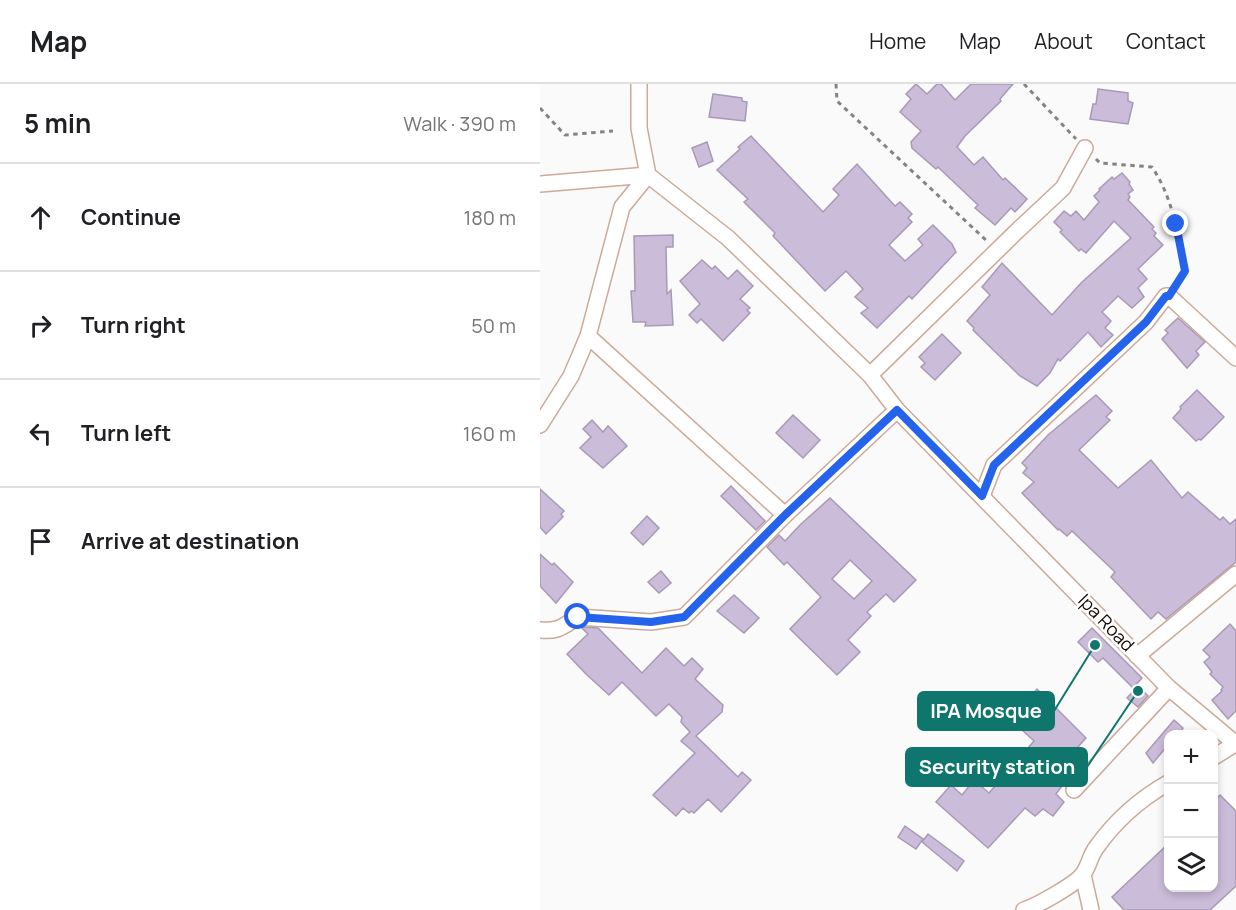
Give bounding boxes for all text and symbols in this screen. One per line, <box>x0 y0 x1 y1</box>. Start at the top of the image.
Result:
text: Map <box>30 22 87 60</box>
text: Home <box>869 27 926 55</box>
text: Map <box>959 27 1001 55</box>
text: About <box>1034 27 1093 55</box>
text: Contact <box>1126 27 1206 55</box>
text: 5 min <box>24 105 91 141</box>
text: Walk · 390 m <box>403 110 516 137</box>
icon: ahead <box>24 201 57 234</box>
text: Continue <box>81 202 181 232</box>
text: 180 m <box>463 204 516 231</box>
route end <box>1162 210 1188 236</box>
icon: right <box>24 309 57 342</box>
text: Turn right <box>81 310 186 340</box>
text: 50 m <box>471 312 516 339</box>
icon: left <box>24 417 57 450</box>
text: Turn left <box>81 418 171 448</box>
text: 160 m <box>463 420 516 447</box>
icon: arrive <box>24 525 57 558</box>
text: Arrive at destination <box>81 526 299 556</box>
street label: Ipa Road <box>1073 588 1140 656</box>
route start <box>564 603 590 629</box>
callout: IPA Mosque <box>918 692 1054 730</box>
text: IPA Mosque <box>930 697 1042 724</box>
map controls <box>1164 730 1218 892</box>
button: + <box>1164 730 1218 784</box>
callout: Security station <box>906 748 1087 786</box>
text: Security station <box>919 753 1075 780</box>
button: − <box>1164 784 1218 838</box>
button: layers <box>1164 838 1218 892</box>

